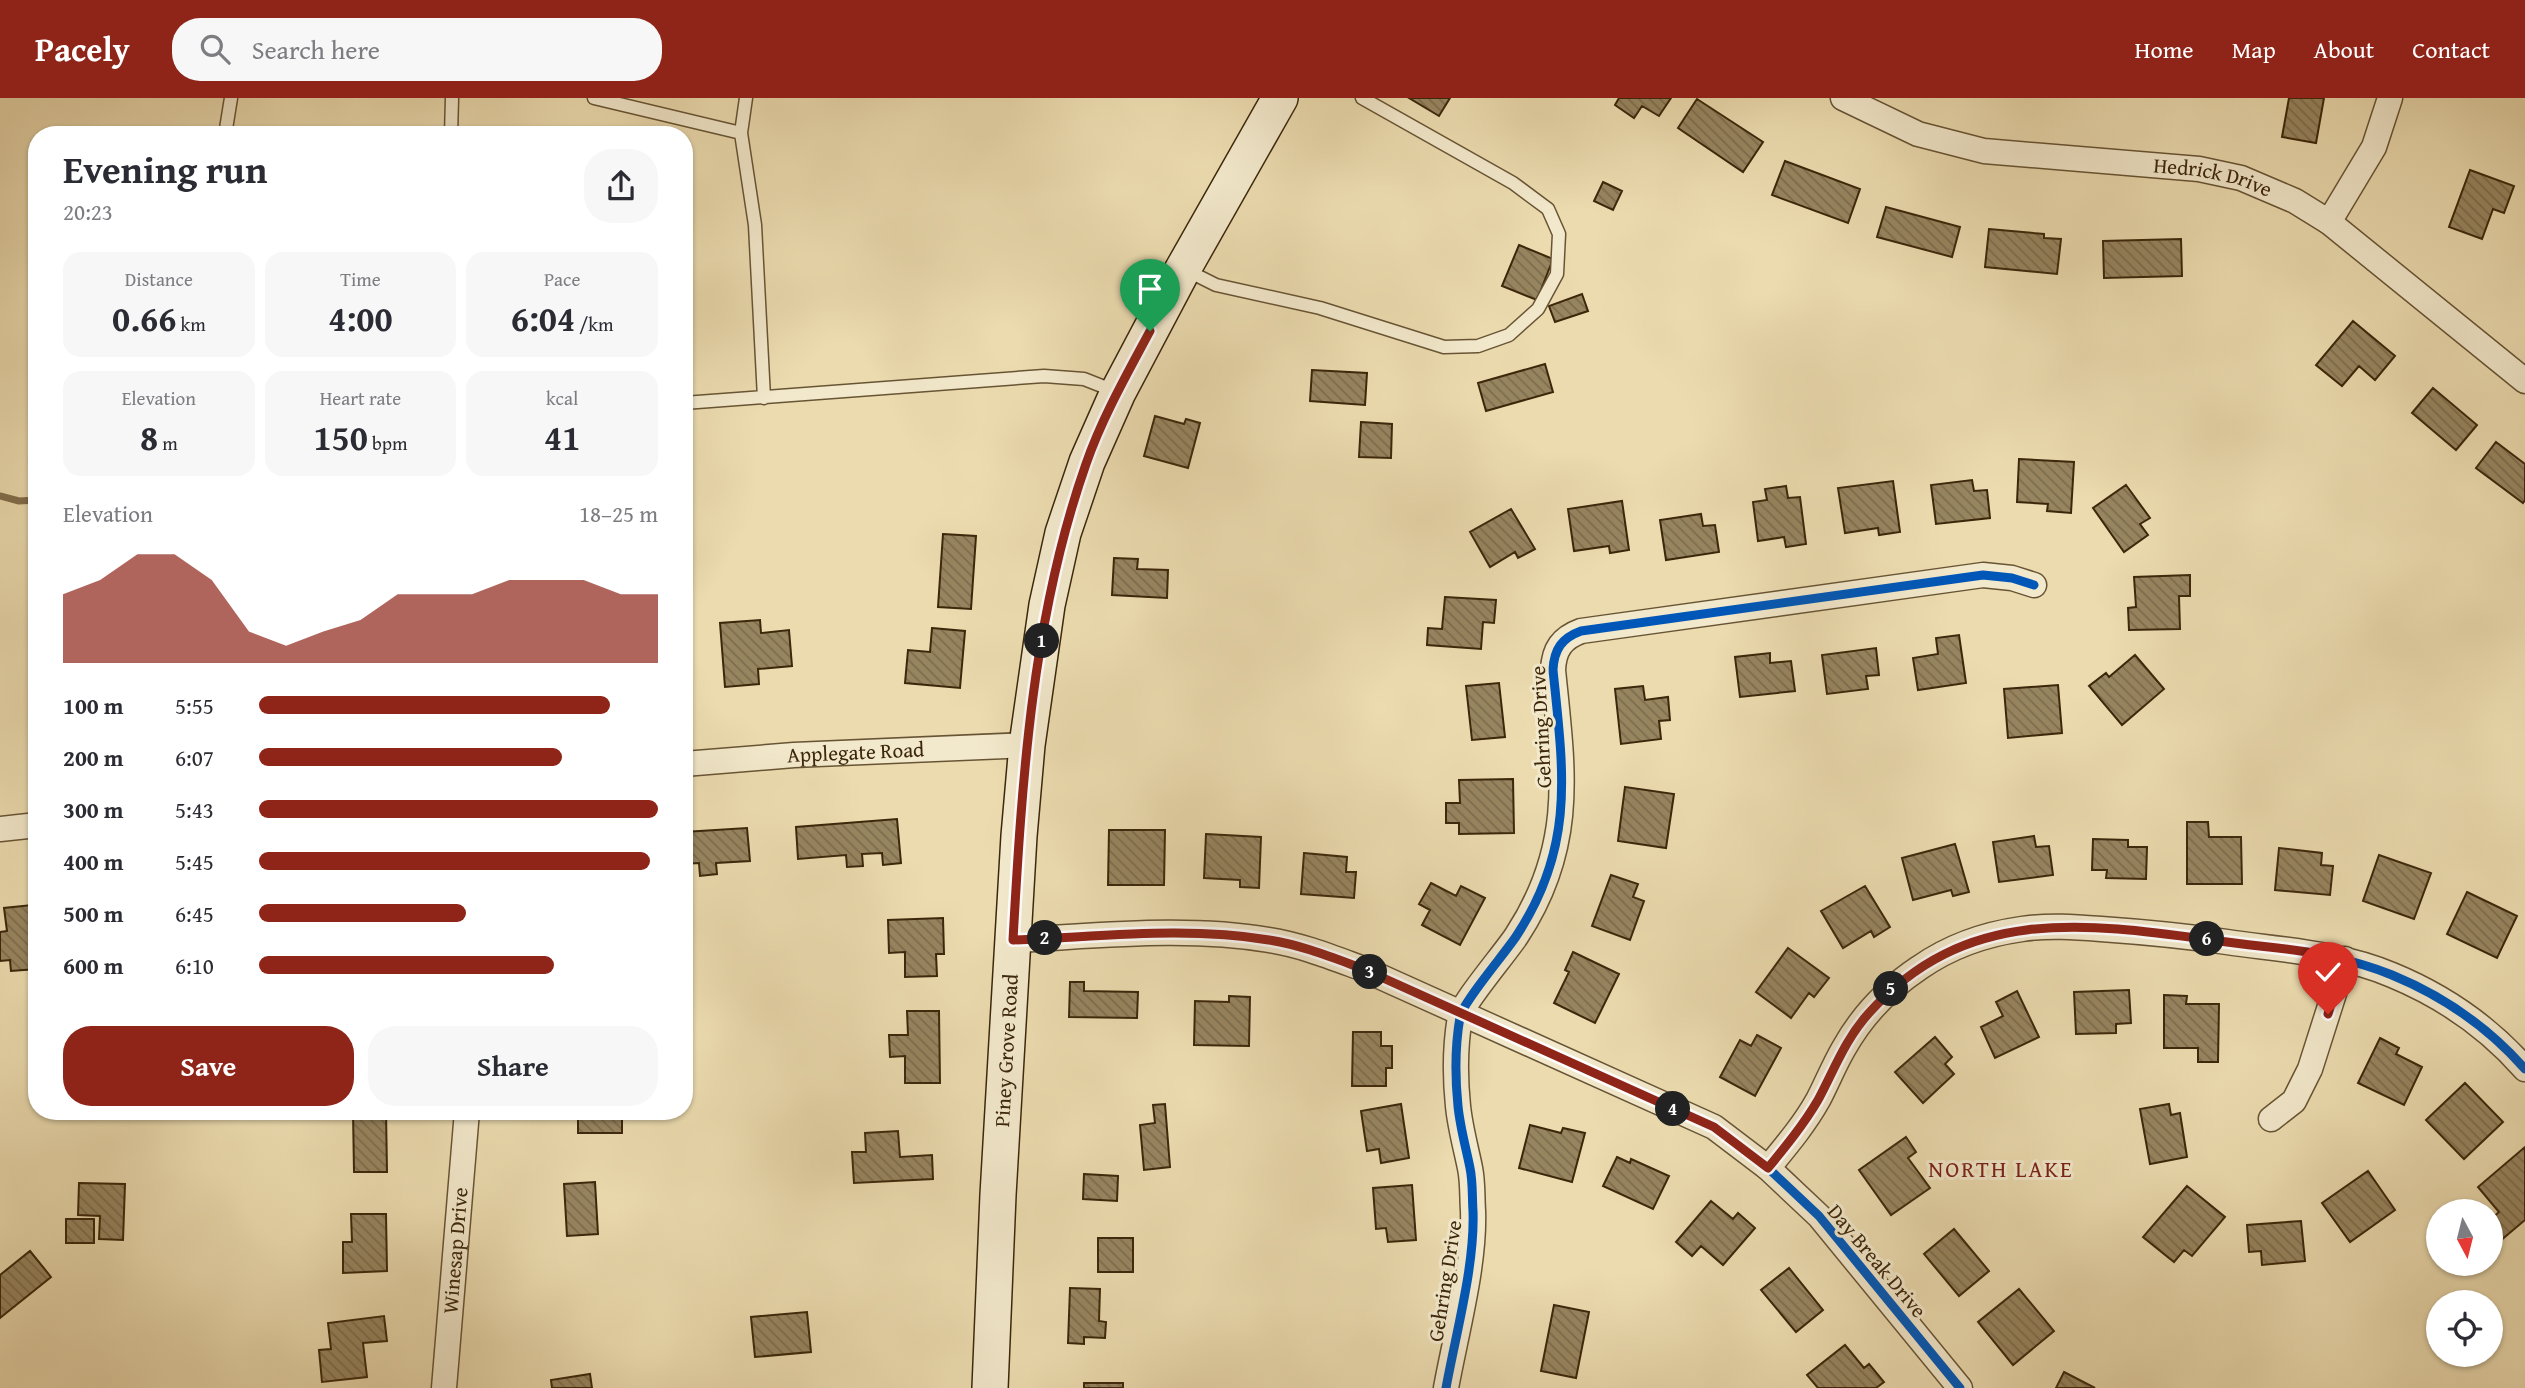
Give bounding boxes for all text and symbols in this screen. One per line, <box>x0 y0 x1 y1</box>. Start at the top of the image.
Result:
search box <box>172 18 662 81</box>
text: Pacely <box>35 25 130 73</box>
icon: search <box>196 30 234 68</box>
text: Search here <box>252 30 380 69</box>
text: Home <box>2135 32 2194 67</box>
text: Map <box>2232 32 2276 67</box>
text: About <box>2314 32 2374 67</box>
text: Contact <box>2412 32 2490 67</box>
text: Evening run <box>63 141 267 197</box>
button: share <box>584 149 658 223</box>
street label: Hedrick Drive <box>2152 149 2277 205</box>
text: 20:23 <box>63 195 113 228</box>
pin <box>1120 259 1180 331</box>
text: Distance <box>125 265 193 293</box>
text: Time <box>340 265 381 293</box>
text: Pace <box>544 265 580 293</box>
icon: arrive <box>1131 270 1169 308</box>
text: 0.66 <box>112 293 176 344</box>
text: 4:00 <box>328 293 393 344</box>
text: 6:04 <box>511 293 575 344</box>
text: km <box>176 310 206 338</box>
text: /km <box>575 310 613 338</box>
text: Elevation <box>122 384 196 412</box>
text: Heart rate <box>320 384 401 412</box>
text: kcal <box>546 384 578 412</box>
text: 8 <box>140 412 158 463</box>
text: 150 <box>313 412 368 463</box>
text: 41 <box>544 412 580 463</box>
text: m <box>158 429 178 457</box>
text: bpm <box>368 429 408 457</box>
text: Elevation <box>63 497 153 530</box>
text: 18–25 m <box>579 497 658 530</box>
pin: 1 <box>1024 624 1060 658</box>
text: 1 <box>1037 626 1046 654</box>
street label: Gehring Drive <box>1522 665 1559 789</box>
text: 100 m <box>63 689 124 722</box>
text: 5:55 <box>175 689 214 722</box>
street label: Applegate Road <box>786 733 926 771</box>
text: 200 m <box>63 741 124 774</box>
text: 6:07 <box>175 741 214 774</box>
text: 300 m <box>63 793 124 826</box>
text: 5:43 <box>175 793 214 826</box>
text: 400 m <box>63 845 124 878</box>
text: 5:45 <box>175 845 214 878</box>
text: 500 m <box>63 897 124 930</box>
text: 6:45 <box>175 897 214 930</box>
pin: 2 <box>1028 920 1062 956</box>
pin: 6 <box>2190 922 2224 956</box>
text: 2 <box>1040 923 1049 951</box>
text: 6 <box>2202 924 2211 952</box>
pin <box>2298 942 2358 1014</box>
text: 600 m <box>63 949 124 982</box>
text: 6:10 <box>175 949 214 982</box>
icon: check <box>2309 953 2347 991</box>
pin: 3 <box>1352 954 1388 990</box>
text: 3 <box>1365 957 1374 985</box>
street label: Piney Grove Road <box>986 972 1026 1128</box>
pin: 5 <box>1874 972 1909 1006</box>
text: 5 <box>1886 974 1895 1002</box>
button: Save <box>63 1026 354 1106</box>
button: Share <box>368 1026 658 1106</box>
pin: 4 <box>1656 1091 1690 1126</box>
text: 4 <box>1668 1094 1677 1122</box>
district label: NORTH LAKE <box>1928 1152 2074 1185</box>
street label: Winesap Drive <box>434 1186 476 1315</box>
street label: Day Break Drive <box>1820 1197 1934 1324</box>
north arrow <box>2426 1199 2502 1276</box>
map controls <box>2426 1199 2503 1367</box>
street label: Gehring Drive <box>1420 1218 1469 1344</box>
button: locate <box>2426 1290 2503 1367</box>

